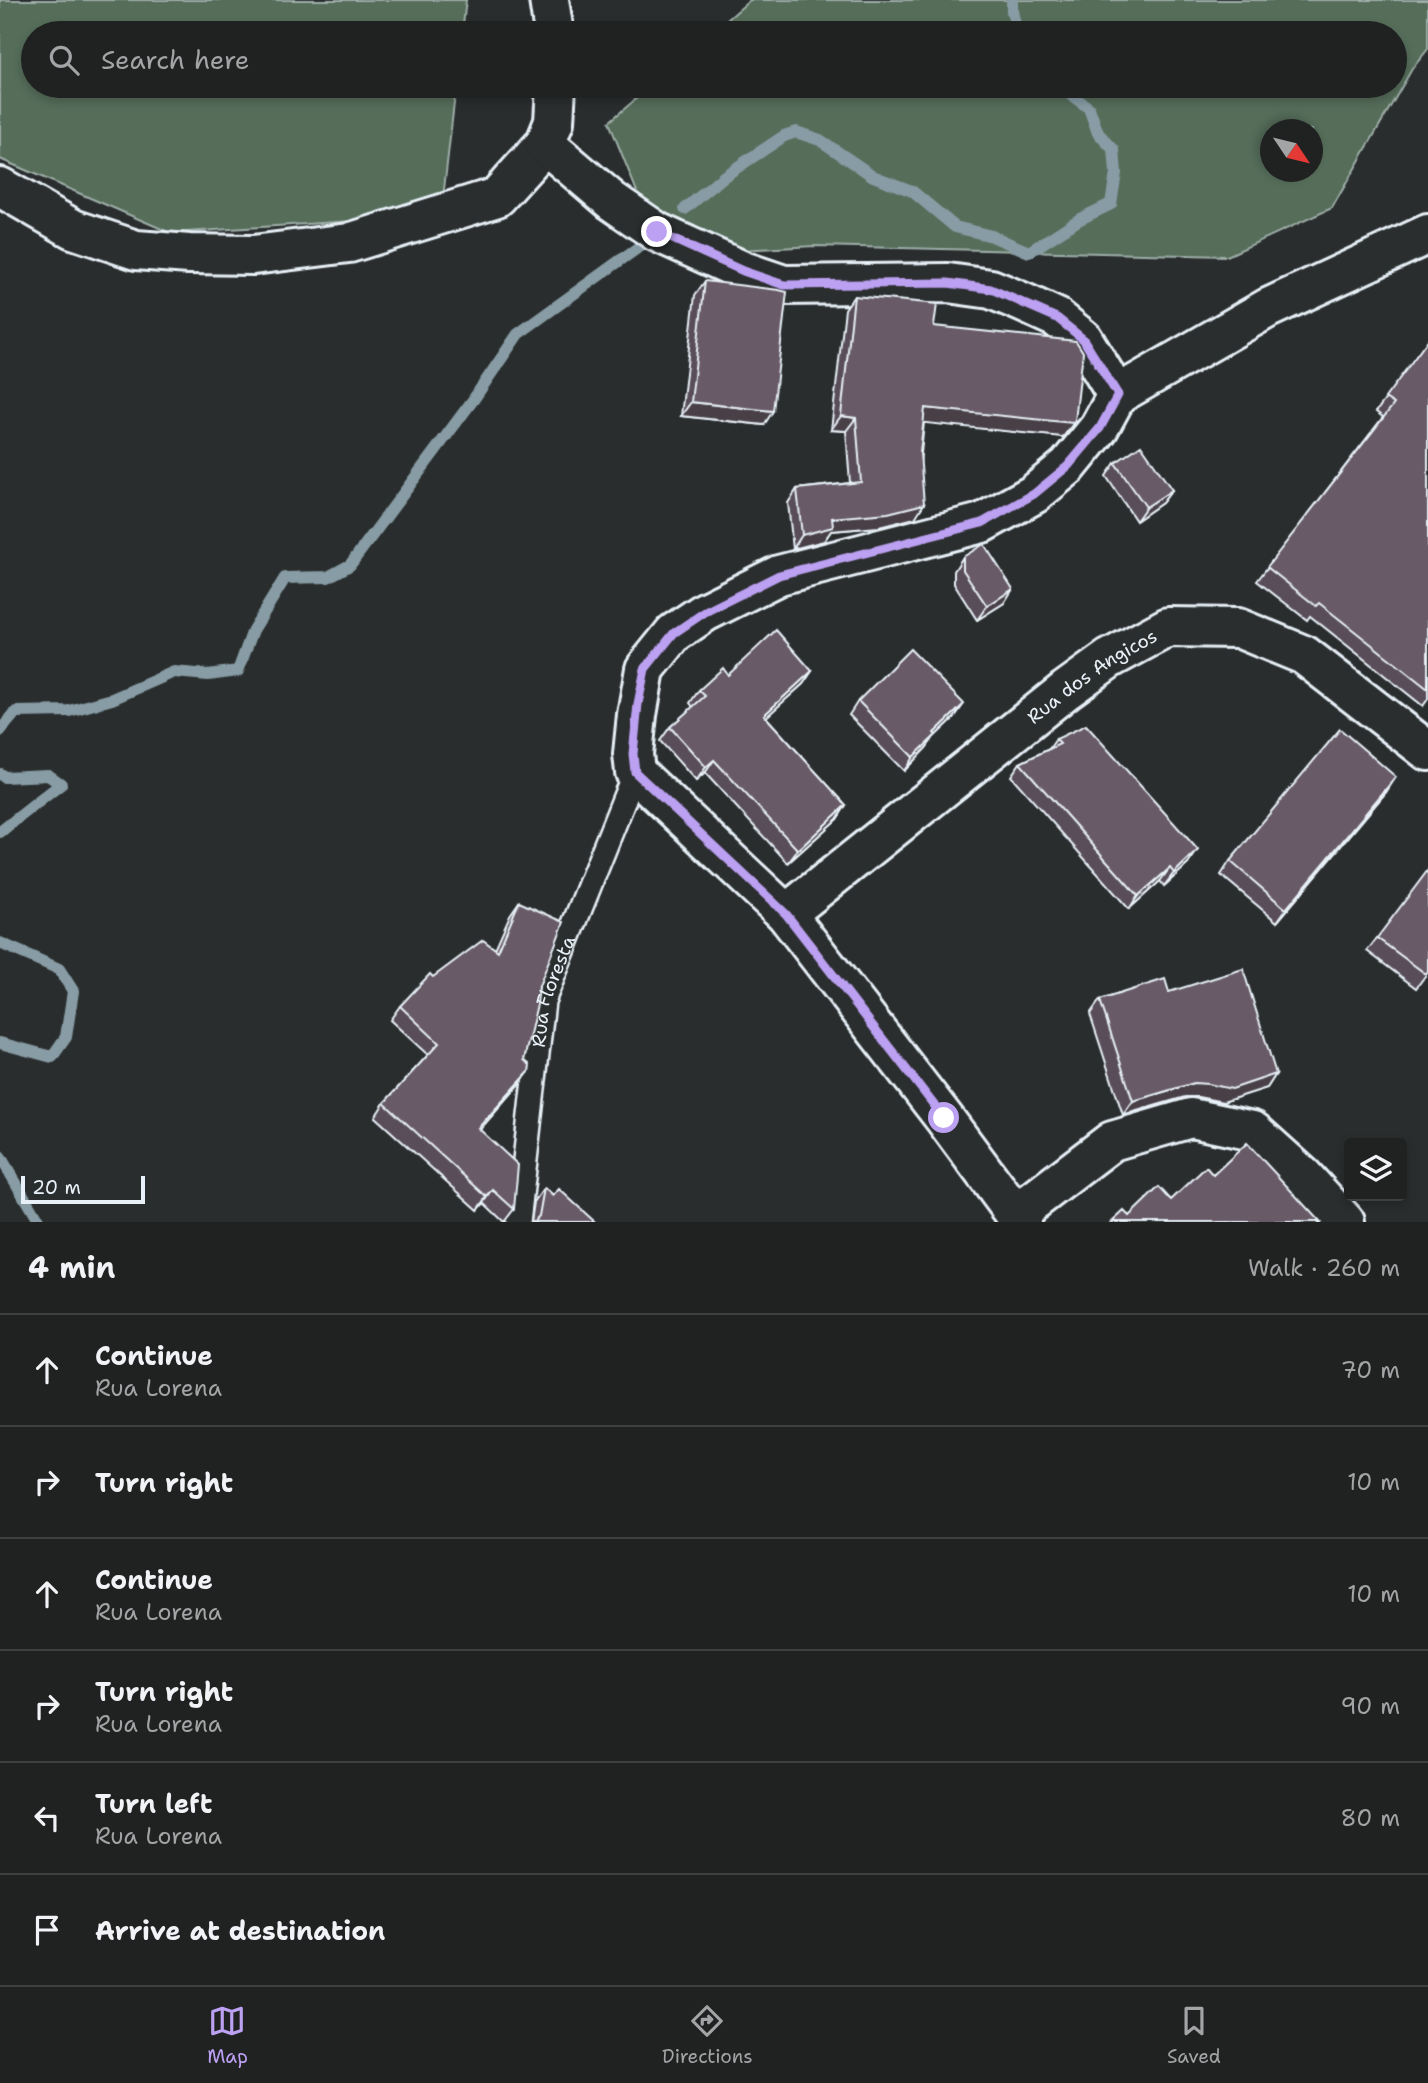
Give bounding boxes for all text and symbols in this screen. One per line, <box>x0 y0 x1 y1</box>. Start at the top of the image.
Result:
search box <box>21 21 1407 98</box>
icon: search <box>45 41 83 79</box>
text: Search here <box>101 42 250 77</box>
north arrow <box>1260 119 1323 182</box>
route end <box>641 216 672 247</box>
street label: Rua dos Angicos <box>1022 623 1161 729</box>
street label: Rua Floresta <box>526 932 581 1049</box>
route start <box>928 1102 959 1133</box>
map controls <box>1344 1138 1407 1201</box>
button: layers <box>1344 1138 1407 1201</box>
scale bar <box>21 1173 145 1205</box>
text: 20 m <box>32 1175 81 1200</box>
text: 4 min <box>28 1247 115 1288</box>
text: Walk · 260 m <box>1248 1253 1400 1283</box>
text: Continue <box>95 1338 213 1373</box>
icon: ahead <box>28 1351 66 1389</box>
text: 70 m <box>1341 1355 1400 1385</box>
text: Rua Lorena <box>95 1373 222 1403</box>
icon: right <box>28 1463 66 1501</box>
text: Turn right <box>95 1465 233 1500</box>
text: 10 m <box>1347 1467 1400 1497</box>
text: Continue <box>95 1562 213 1597</box>
icon: ahead <box>28 1575 66 1613</box>
text: 10 m <box>1347 1579 1400 1609</box>
text: Rua Lorena <box>95 1597 222 1627</box>
text: Turn right <box>95 1674 233 1709</box>
icon: right <box>28 1687 66 1725</box>
text: 90 m <box>1340 1691 1400 1721</box>
text: Rua Lorena <box>95 1709 222 1739</box>
text: Turn left <box>95 1786 212 1821</box>
icon: left <box>28 1799 66 1837</box>
text: 80 m <box>1341 1803 1400 1833</box>
text: Rua Lorena <box>95 1821 222 1851</box>
icon: arrive <box>28 1911 66 1949</box>
text: Arrive at destination <box>95 1913 385 1948</box>
tab: Map <box>207 2002 248 2069</box>
tab: Directions <box>662 2002 753 2069</box>
tab: Saved <box>1167 2002 1221 2069</box>

